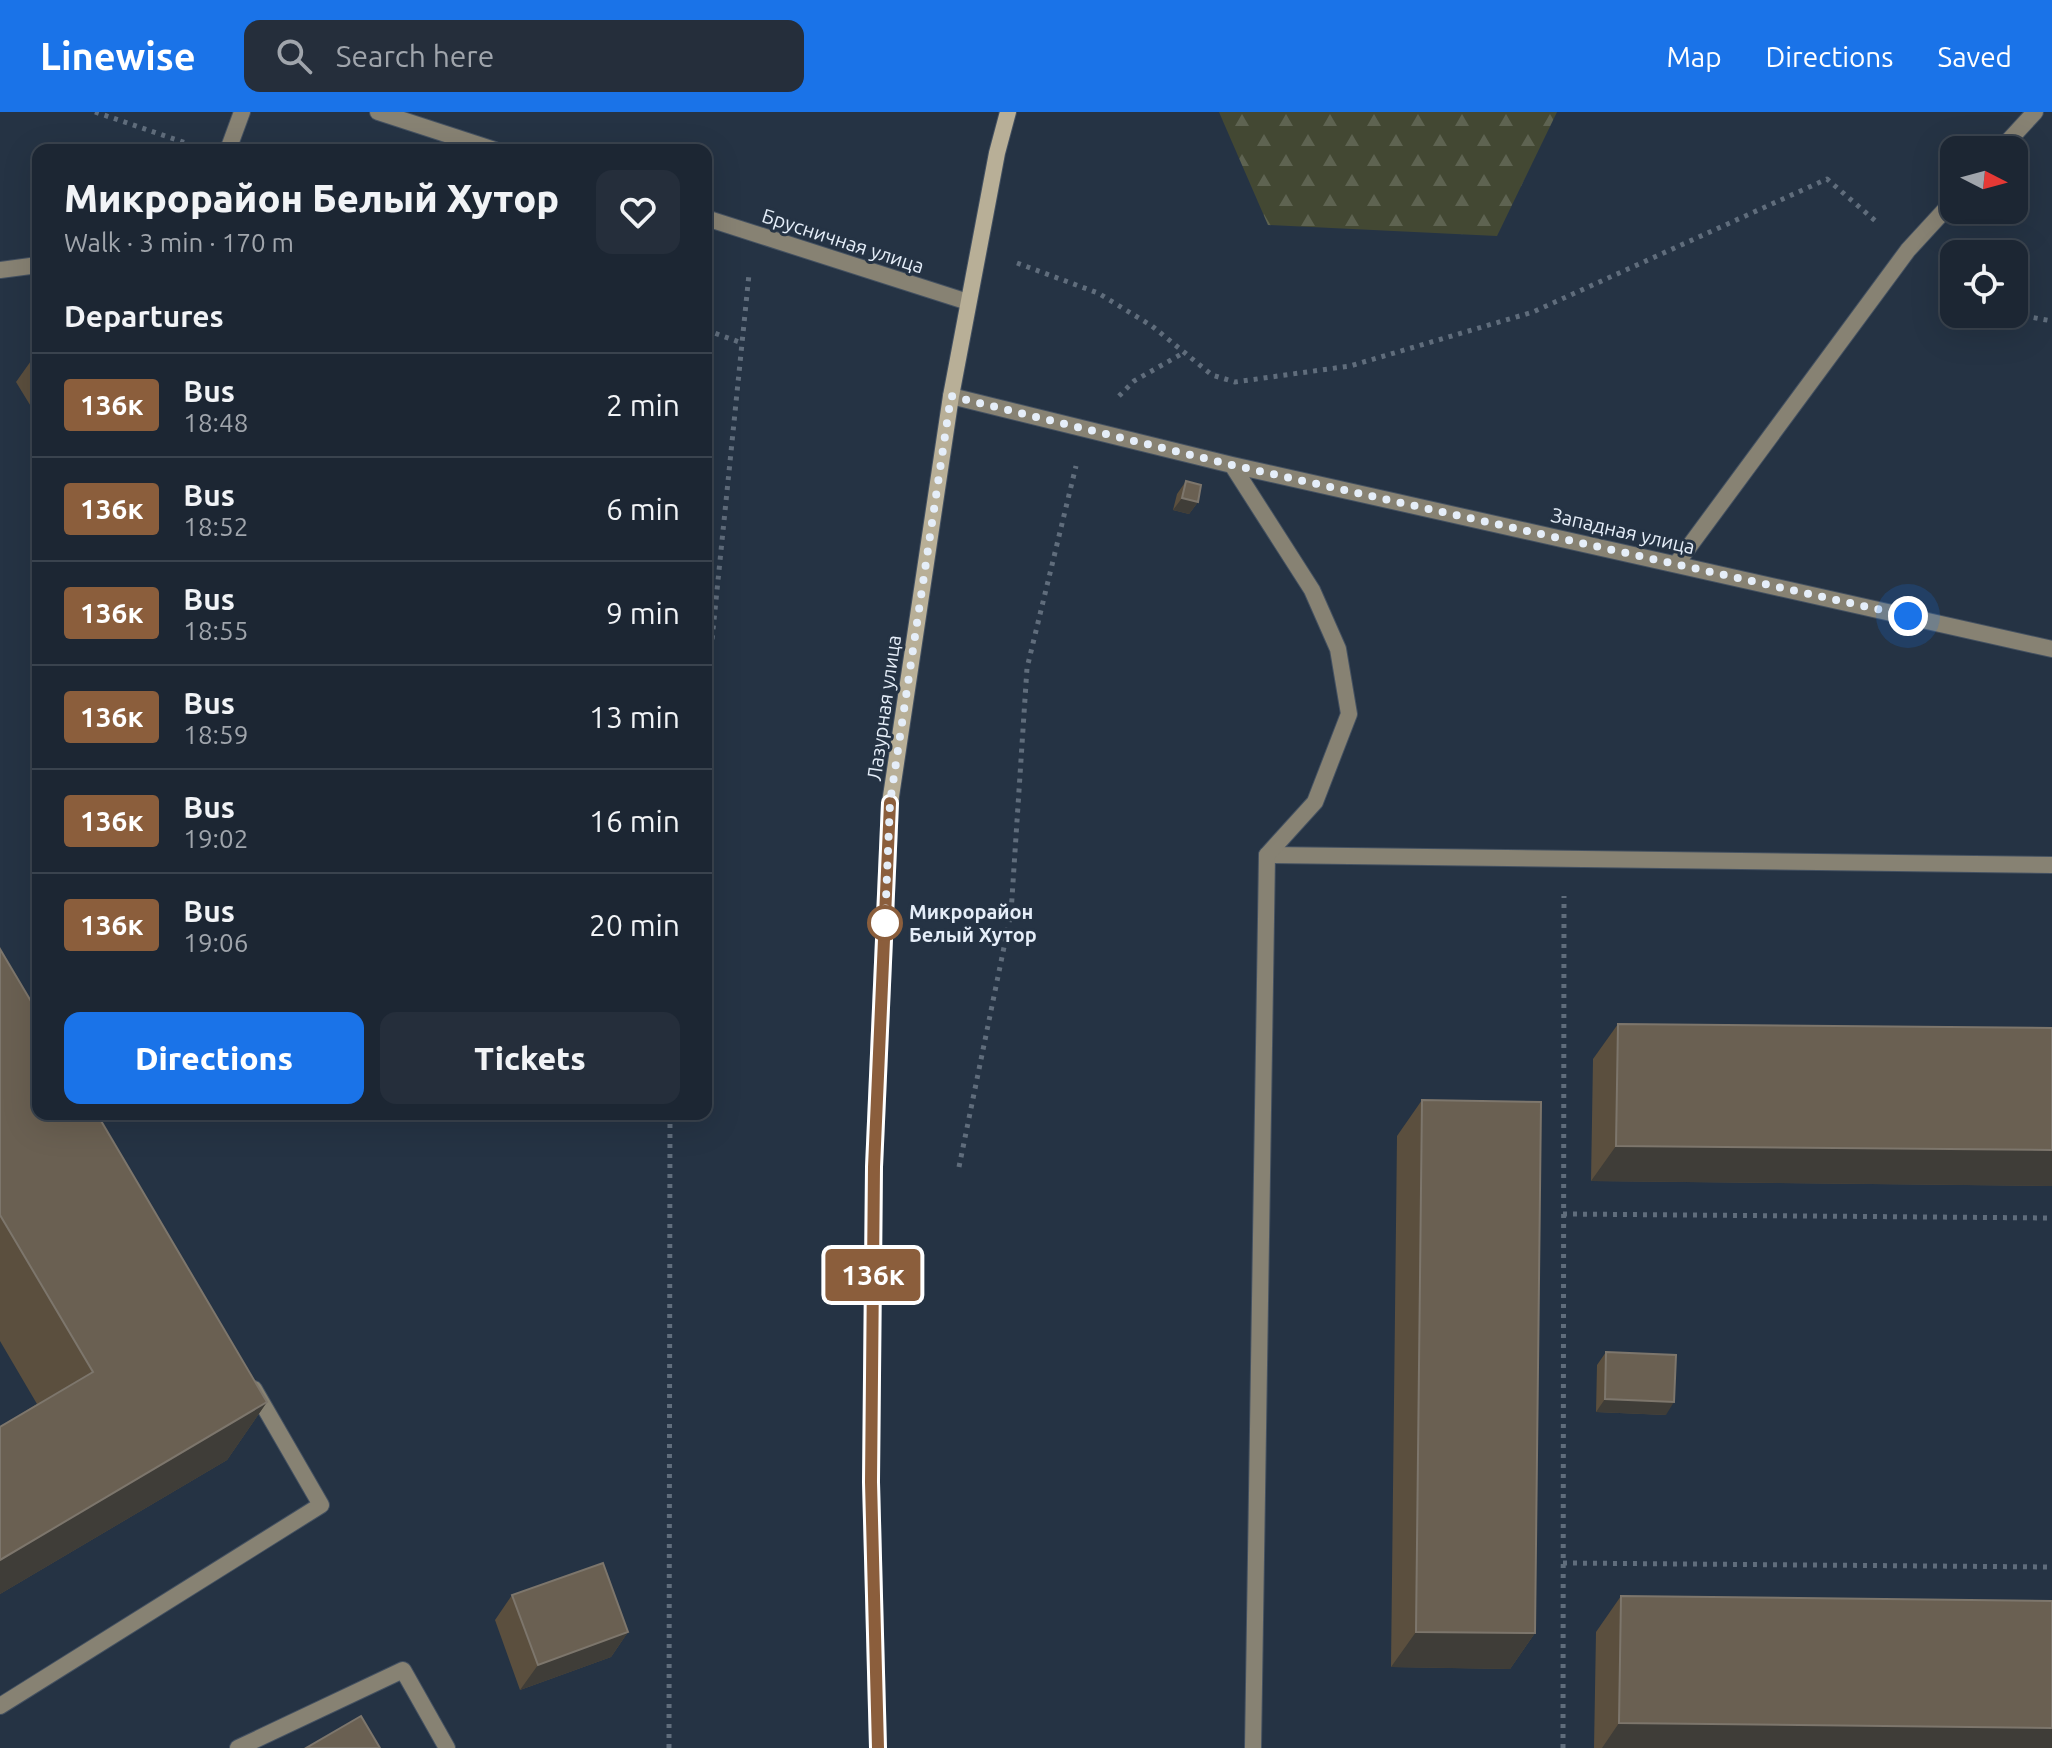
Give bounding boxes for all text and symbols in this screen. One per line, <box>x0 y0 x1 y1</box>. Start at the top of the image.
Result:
search box <box>244 20 804 92</box>
icon: search <box>272 34 316 78</box>
text: Linewise <box>40 35 196 77</box>
text: Search here <box>336 39 494 73</box>
text: Map <box>1666 41 1722 72</box>
text: Directions <box>1766 41 1893 72</box>
text: Saved <box>1937 41 2012 72</box>
north arrow <box>1940 136 2028 224</box>
map controls <box>1940 136 2028 328</box>
button: heart <box>596 170 680 254</box>
text: Микрорайон Белый Хутор <box>64 177 559 219</box>
street label: Брусничная улица <box>759 203 927 278</box>
text: Walk · 3 min · 170 m <box>64 228 294 257</box>
button: locate <box>1940 240 2028 328</box>
text: Departures <box>64 299 224 333</box>
text: Bus <box>183 374 235 408</box>
text: 2 min <box>606 388 680 422</box>
text: 136к <box>80 389 143 420</box>
text: 18:48 <box>183 408 248 437</box>
text: Bus <box>183 478 235 512</box>
text: 6 min <box>606 492 680 526</box>
text: 136к <box>80 493 143 524</box>
street label: Западная улица <box>1549 503 1697 558</box>
text: 18:52 <box>183 512 248 541</box>
text: Bus <box>183 582 235 616</box>
text: 9 min <box>606 596 680 630</box>
your location <box>1888 596 1928 636</box>
text: 136к <box>80 597 143 628</box>
text: 18:55 <box>183 616 248 645</box>
street label: Лазурная улица <box>862 633 905 782</box>
text: Bus <box>183 686 235 720</box>
text: 13 min <box>589 700 680 734</box>
text: 136к <box>80 701 143 732</box>
text: 18:59 <box>183 720 248 749</box>
text: Bus <box>183 790 235 824</box>
text: 16 min <box>589 804 680 838</box>
text: 136к <box>80 805 143 836</box>
text: 19:02 <box>183 824 248 853</box>
text: Bus <box>183 894 235 928</box>
place label: Микрорайон Белый Хутор <box>909 900 1037 946</box>
marker: Микрорайон Белый Хутор <box>868 906 902 940</box>
text: 20 min <box>589 908 680 942</box>
text: 136к <box>80 909 143 940</box>
text: 19:06 <box>183 928 248 957</box>
button: Directions <box>64 1012 364 1104</box>
button: Tickets <box>380 1012 680 1104</box>
line badge: 136к <box>817 1249 929 1301</box>
text: 136к <box>841 1259 905 1290</box>

